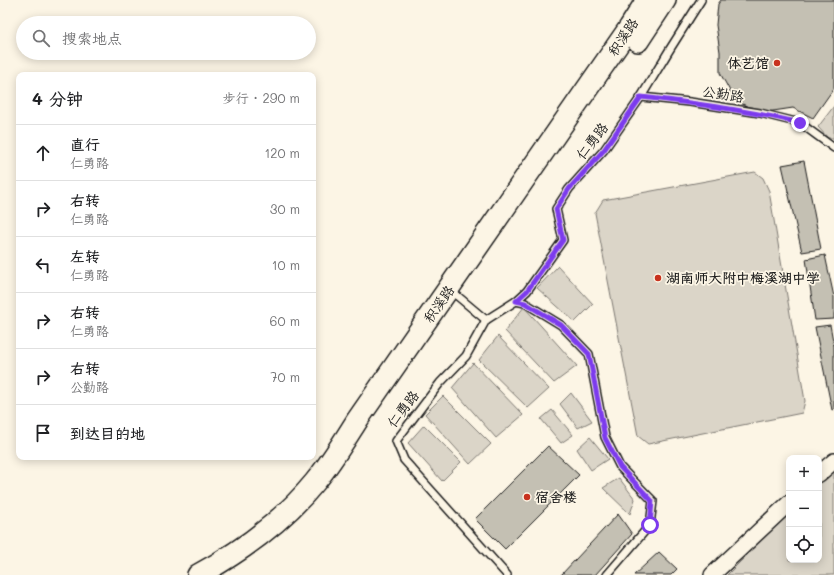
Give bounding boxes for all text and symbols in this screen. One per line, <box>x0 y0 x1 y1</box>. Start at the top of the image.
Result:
street label: 积溪路 <box>603 14 642 59</box>
search box <box>16 16 316 60</box>
icon: search <box>30 27 52 49</box>
text: 搜索地点 <box>62 28 122 48</box>
place label: 体艺馆 <box>727 53 769 72</box>
marker: 体艺馆 <box>772 58 782 68</box>
street label: 公勤路 <box>701 81 745 106</box>
text: 4 分钟 <box>32 87 83 109</box>
text: 步行 · 290 m <box>223 89 300 106</box>
route end <box>791 114 809 132</box>
street label: 仁勇路 <box>571 118 612 163</box>
text: 直行 <box>70 134 100 154</box>
icon: ahead <box>32 142 54 164</box>
text: 120 m <box>264 144 300 161</box>
text: 仁勇路 <box>70 154 109 171</box>
text: 右转 <box>70 190 100 210</box>
icon: right <box>32 198 54 220</box>
text: 30 m <box>270 200 300 217</box>
text: 仁勇路 <box>70 210 109 227</box>
text: 左转 <box>70 246 100 266</box>
icon: left <box>32 254 54 276</box>
text: 10 m <box>272 256 300 273</box>
text: 仁勇路 <box>70 266 109 283</box>
place label: 湖南师大附中梅溪湖中学 <box>666 268 820 287</box>
marker: 湖南师大附中梅溪湖中学 <box>653 273 663 283</box>
street label: 积溪路 <box>419 281 458 326</box>
text: 右转 <box>70 302 100 322</box>
icon: right <box>32 310 54 332</box>
text: 60 m <box>270 312 300 329</box>
text: 仁勇路 <box>70 322 109 339</box>
text: 右转 <box>70 358 100 378</box>
icon: right <box>32 366 54 388</box>
text: 70 m <box>270 368 300 385</box>
text: 公勤路 <box>70 378 109 395</box>
street label: 仁勇路 <box>382 386 423 431</box>
icon: arrive <box>32 422 54 444</box>
text: 到达目的地 <box>70 423 145 443</box>
map controls <box>786 455 822 563</box>
button: + <box>786 455 822 491</box>
place label: 宿舍楼 <box>535 487 577 506</box>
button: − <box>786 491 822 527</box>
marker: 宿舍楼 <box>522 492 532 502</box>
route start <box>641 516 659 534</box>
button: locate <box>786 527 822 563</box>

